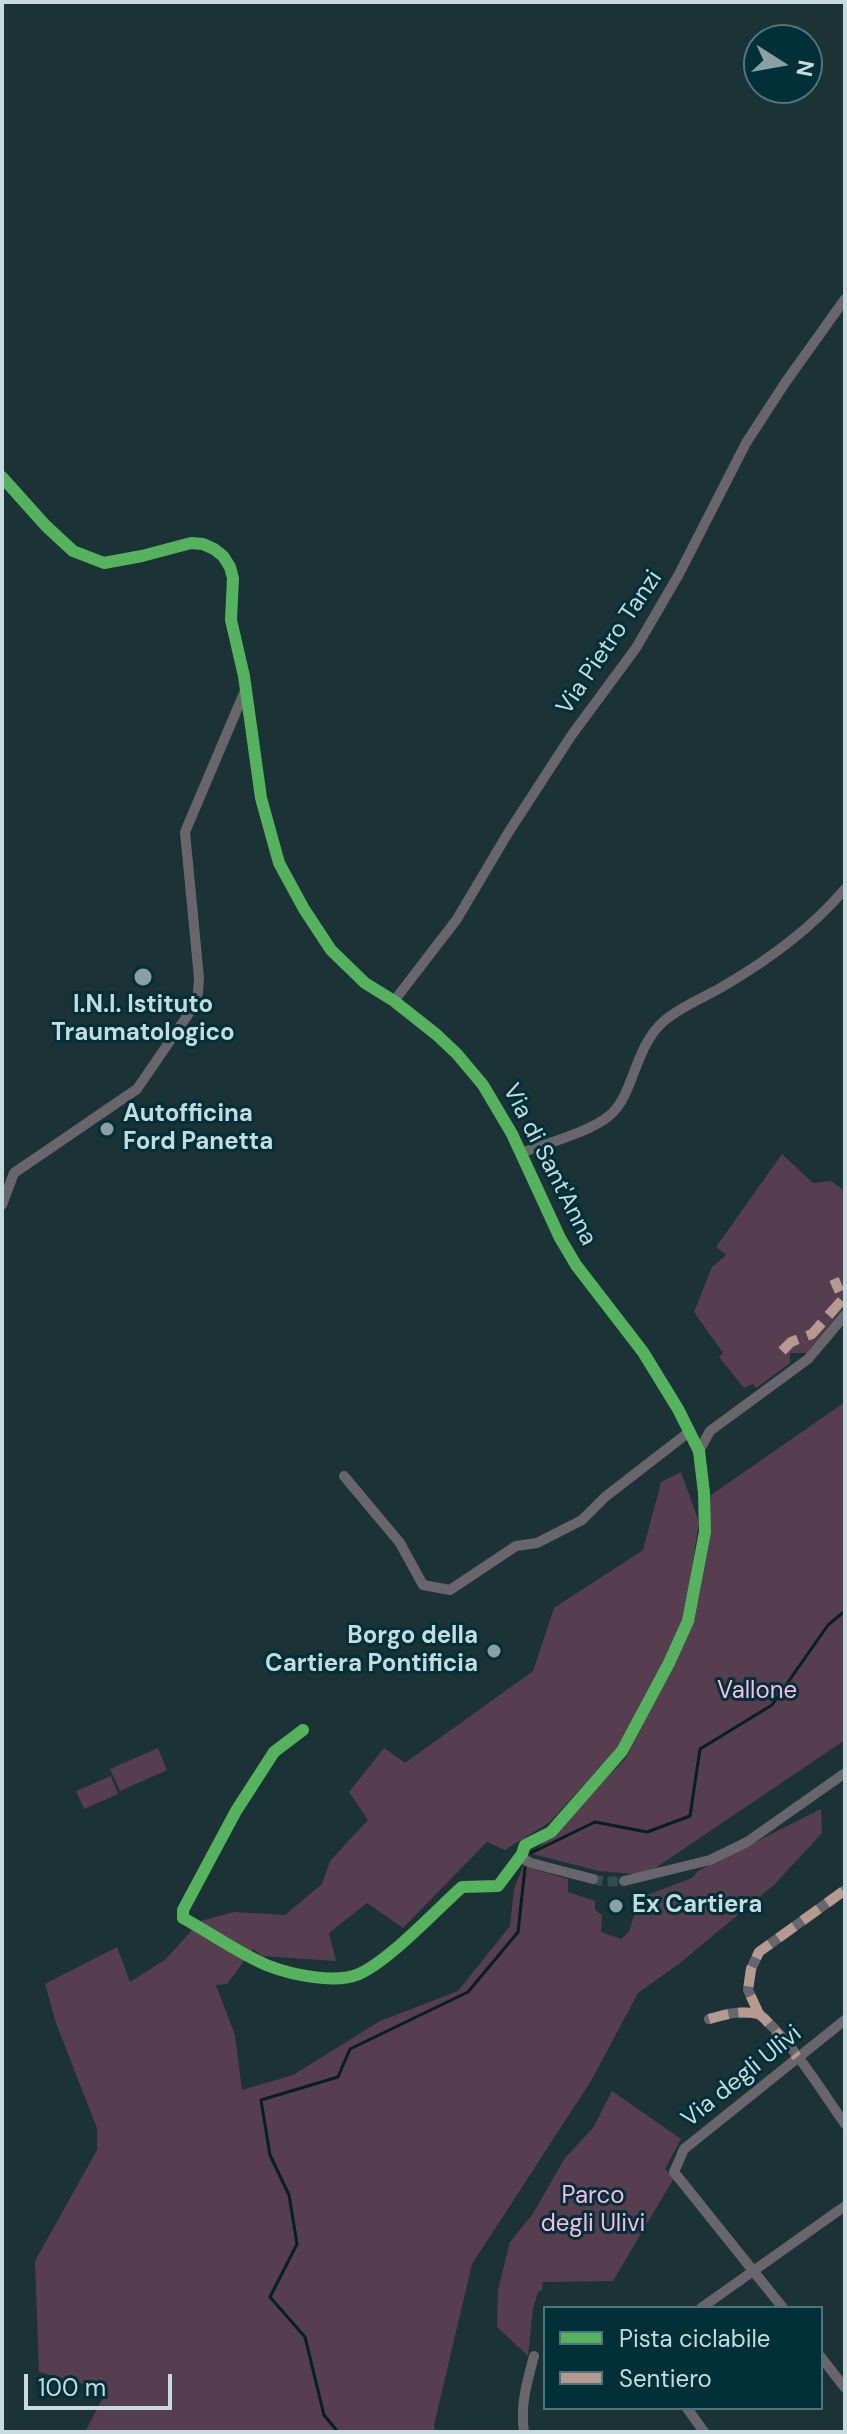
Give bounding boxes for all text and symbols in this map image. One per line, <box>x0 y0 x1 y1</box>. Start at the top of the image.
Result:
north arrow <box>743 24 823 104</box>
text: N <box>789 58 821 79</box>
street label: Via Pietro Tanzi <box>551 565 669 721</box>
marker: I.N.I. Istituto Traumatologico <box>132 966 154 988</box>
place label: I.N.I. Istituto Traumatologico <box>51 992 235 1048</box>
street label: Via di Sant'Anna <box>496 1079 602 1251</box>
place label: Autofficina Ford Panetta <box>123 1101 273 1157</box>
marker: Autofficina Ford Panetta <box>98 1120 116 1138</box>
place label: Borgo della Cartiera Pontificia <box>265 1623 478 1679</box>
marker: Borgo della Cartiera Pontificia <box>485 1642 503 1660</box>
park label: Vallone <box>717 1678 797 1706</box>
place label: Ex Cartiera <box>632 1892 762 1920</box>
marker: Ex Cartiera <box>607 1897 625 1915</box>
street label: Via degli Ulivi <box>676 2020 808 2134</box>
park label: Parco degli Ulivi <box>541 2183 645 2239</box>
legend <box>543 2306 823 2410</box>
text: Pista ciclabile <box>619 2323 770 2354</box>
scale bar <box>28 2358 176 2408</box>
text: Sentiero <box>619 2363 712 2394</box>
text: 100 m <box>38 2372 106 2403</box>

